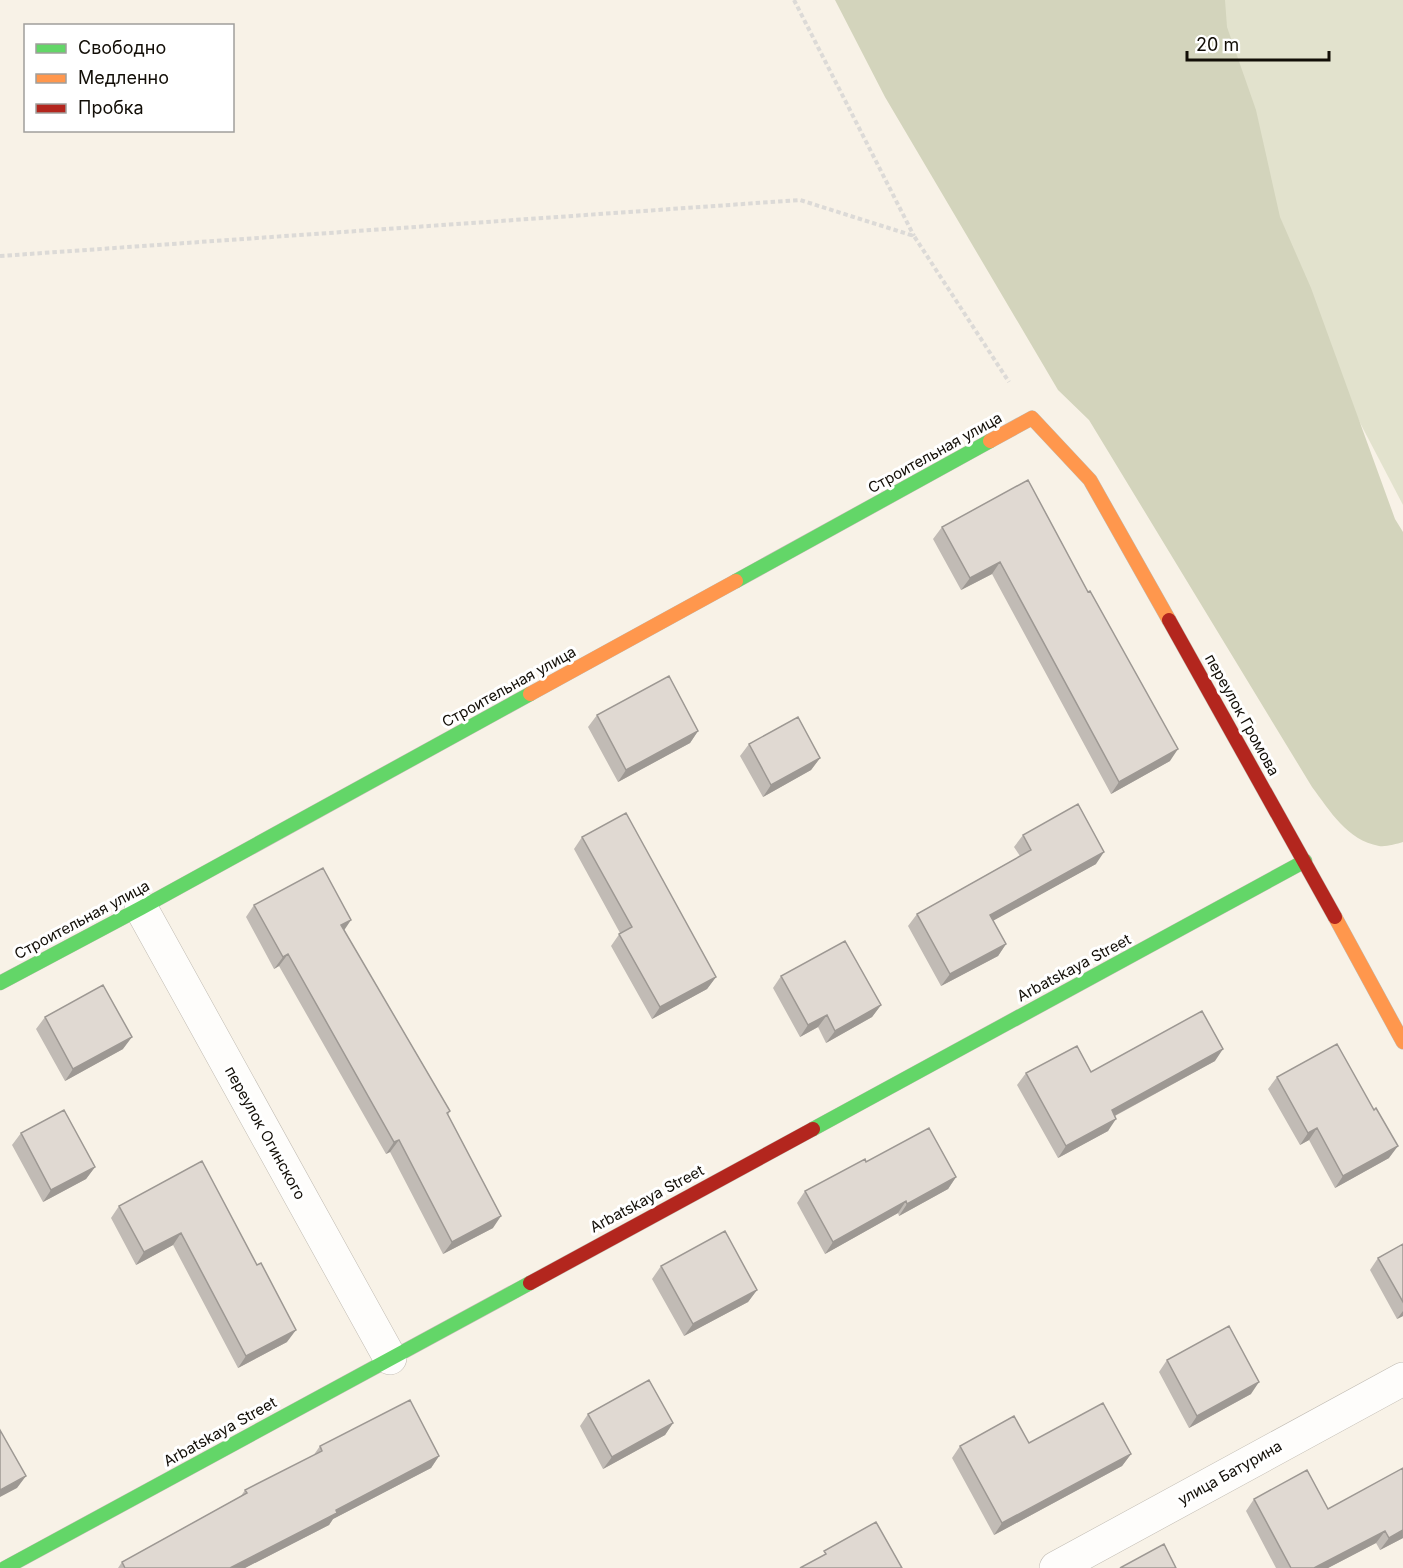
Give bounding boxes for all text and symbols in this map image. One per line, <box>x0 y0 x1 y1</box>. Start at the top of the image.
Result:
legend <box>24 24 234 132</box>
scale bar <box>1187 24 1330 62</box>
text: 20 m <box>1196 34 1239 55</box>
text: Свободно <box>78 37 166 58</box>
text: Медленно <box>78 67 169 88</box>
text: Пробка <box>78 97 144 118</box>
street label: Строительная улица <box>864 408 1005 497</box>
street label: Строительная улица <box>438 642 579 731</box>
street label: переулок Громова <box>1201 651 1284 779</box>
street label: Строительная улица <box>11 876 153 963</box>
street label: Arbatskaya Street <box>1013 929 1134 1006</box>
street label: переулок Огинского <box>221 1063 310 1203</box>
street label: Arbatskaya Street <box>586 1160 707 1237</box>
street label: Arbatskaya Street <box>160 1393 280 1471</box>
street label: улица Батурина <box>1174 1436 1285 1509</box>

